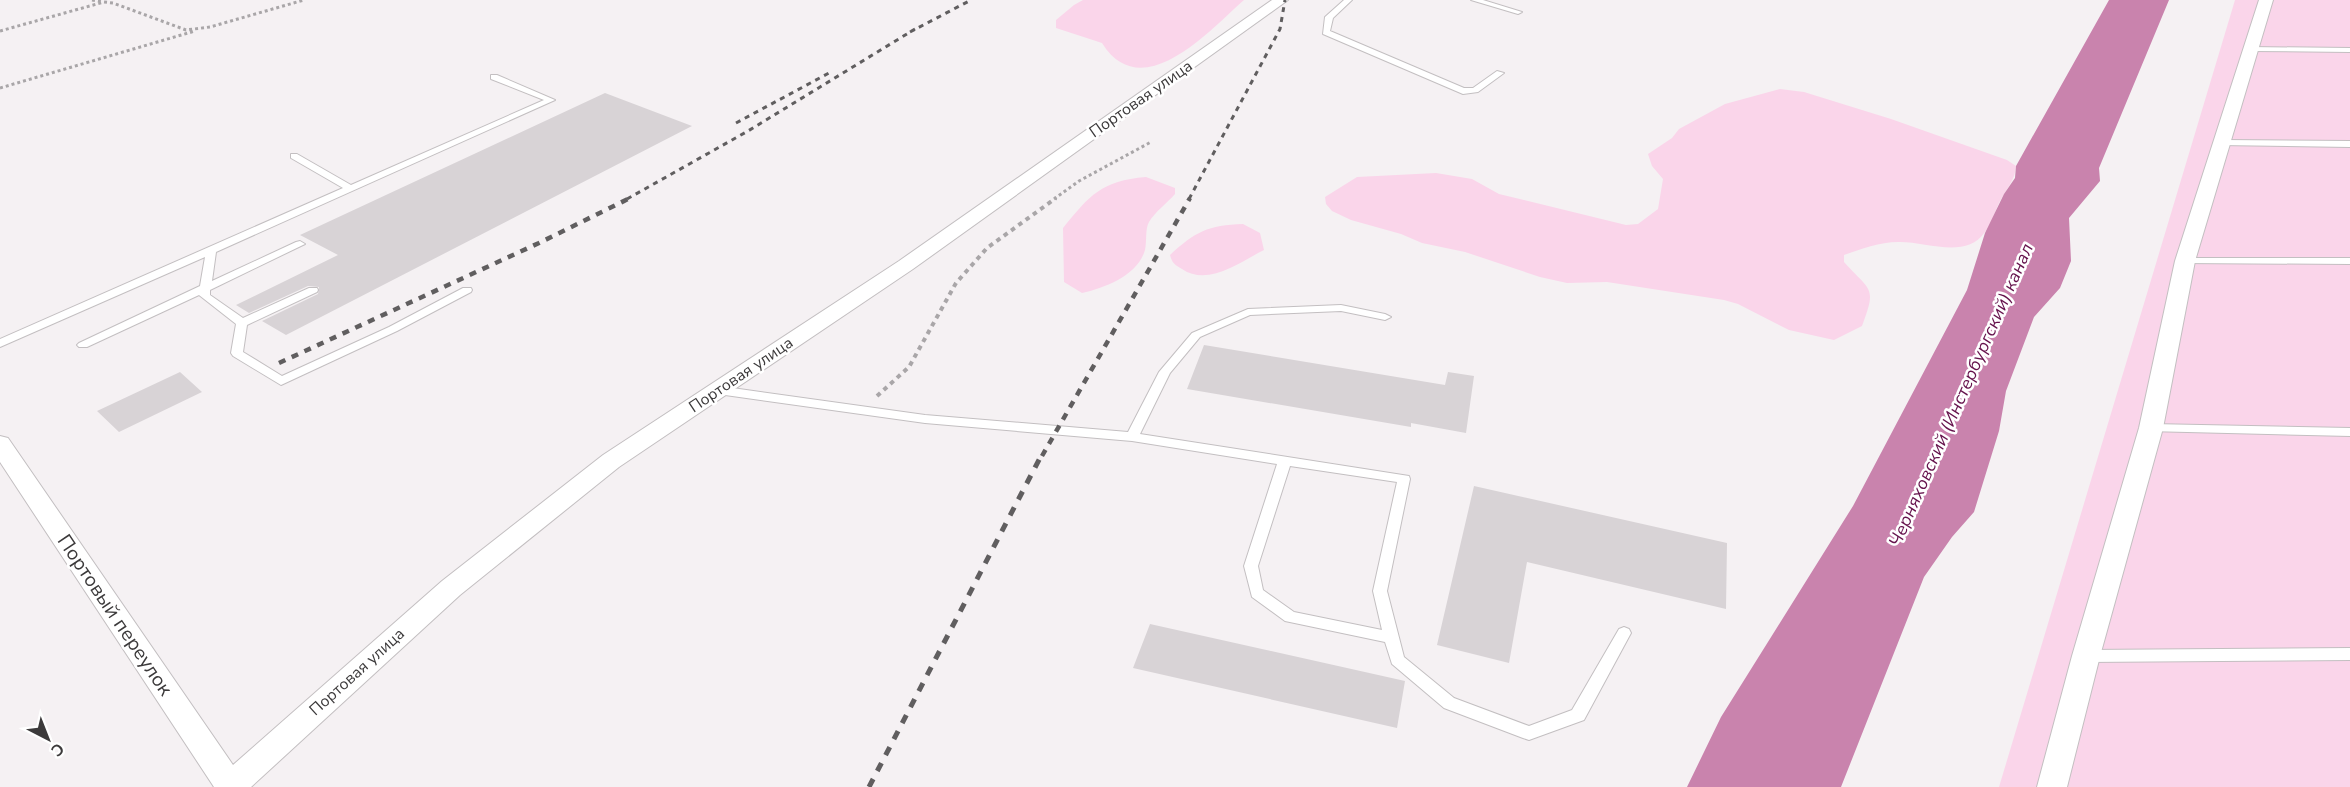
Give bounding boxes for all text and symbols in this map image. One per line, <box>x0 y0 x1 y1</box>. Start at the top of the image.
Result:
street label: Портовая улица <box>1085 55 1197 143</box>
water label: Черняховский (Инстербургский) канал <box>1883 240 2039 550</box>
street label: Портовая улица <box>684 332 798 418</box>
street label: Портовый переулок <box>51 529 179 701</box>
street label: Портовая улица <box>304 623 410 721</box>
north arrow <box>18 709 78 769</box>
text: С <box>46 738 69 761</box>

